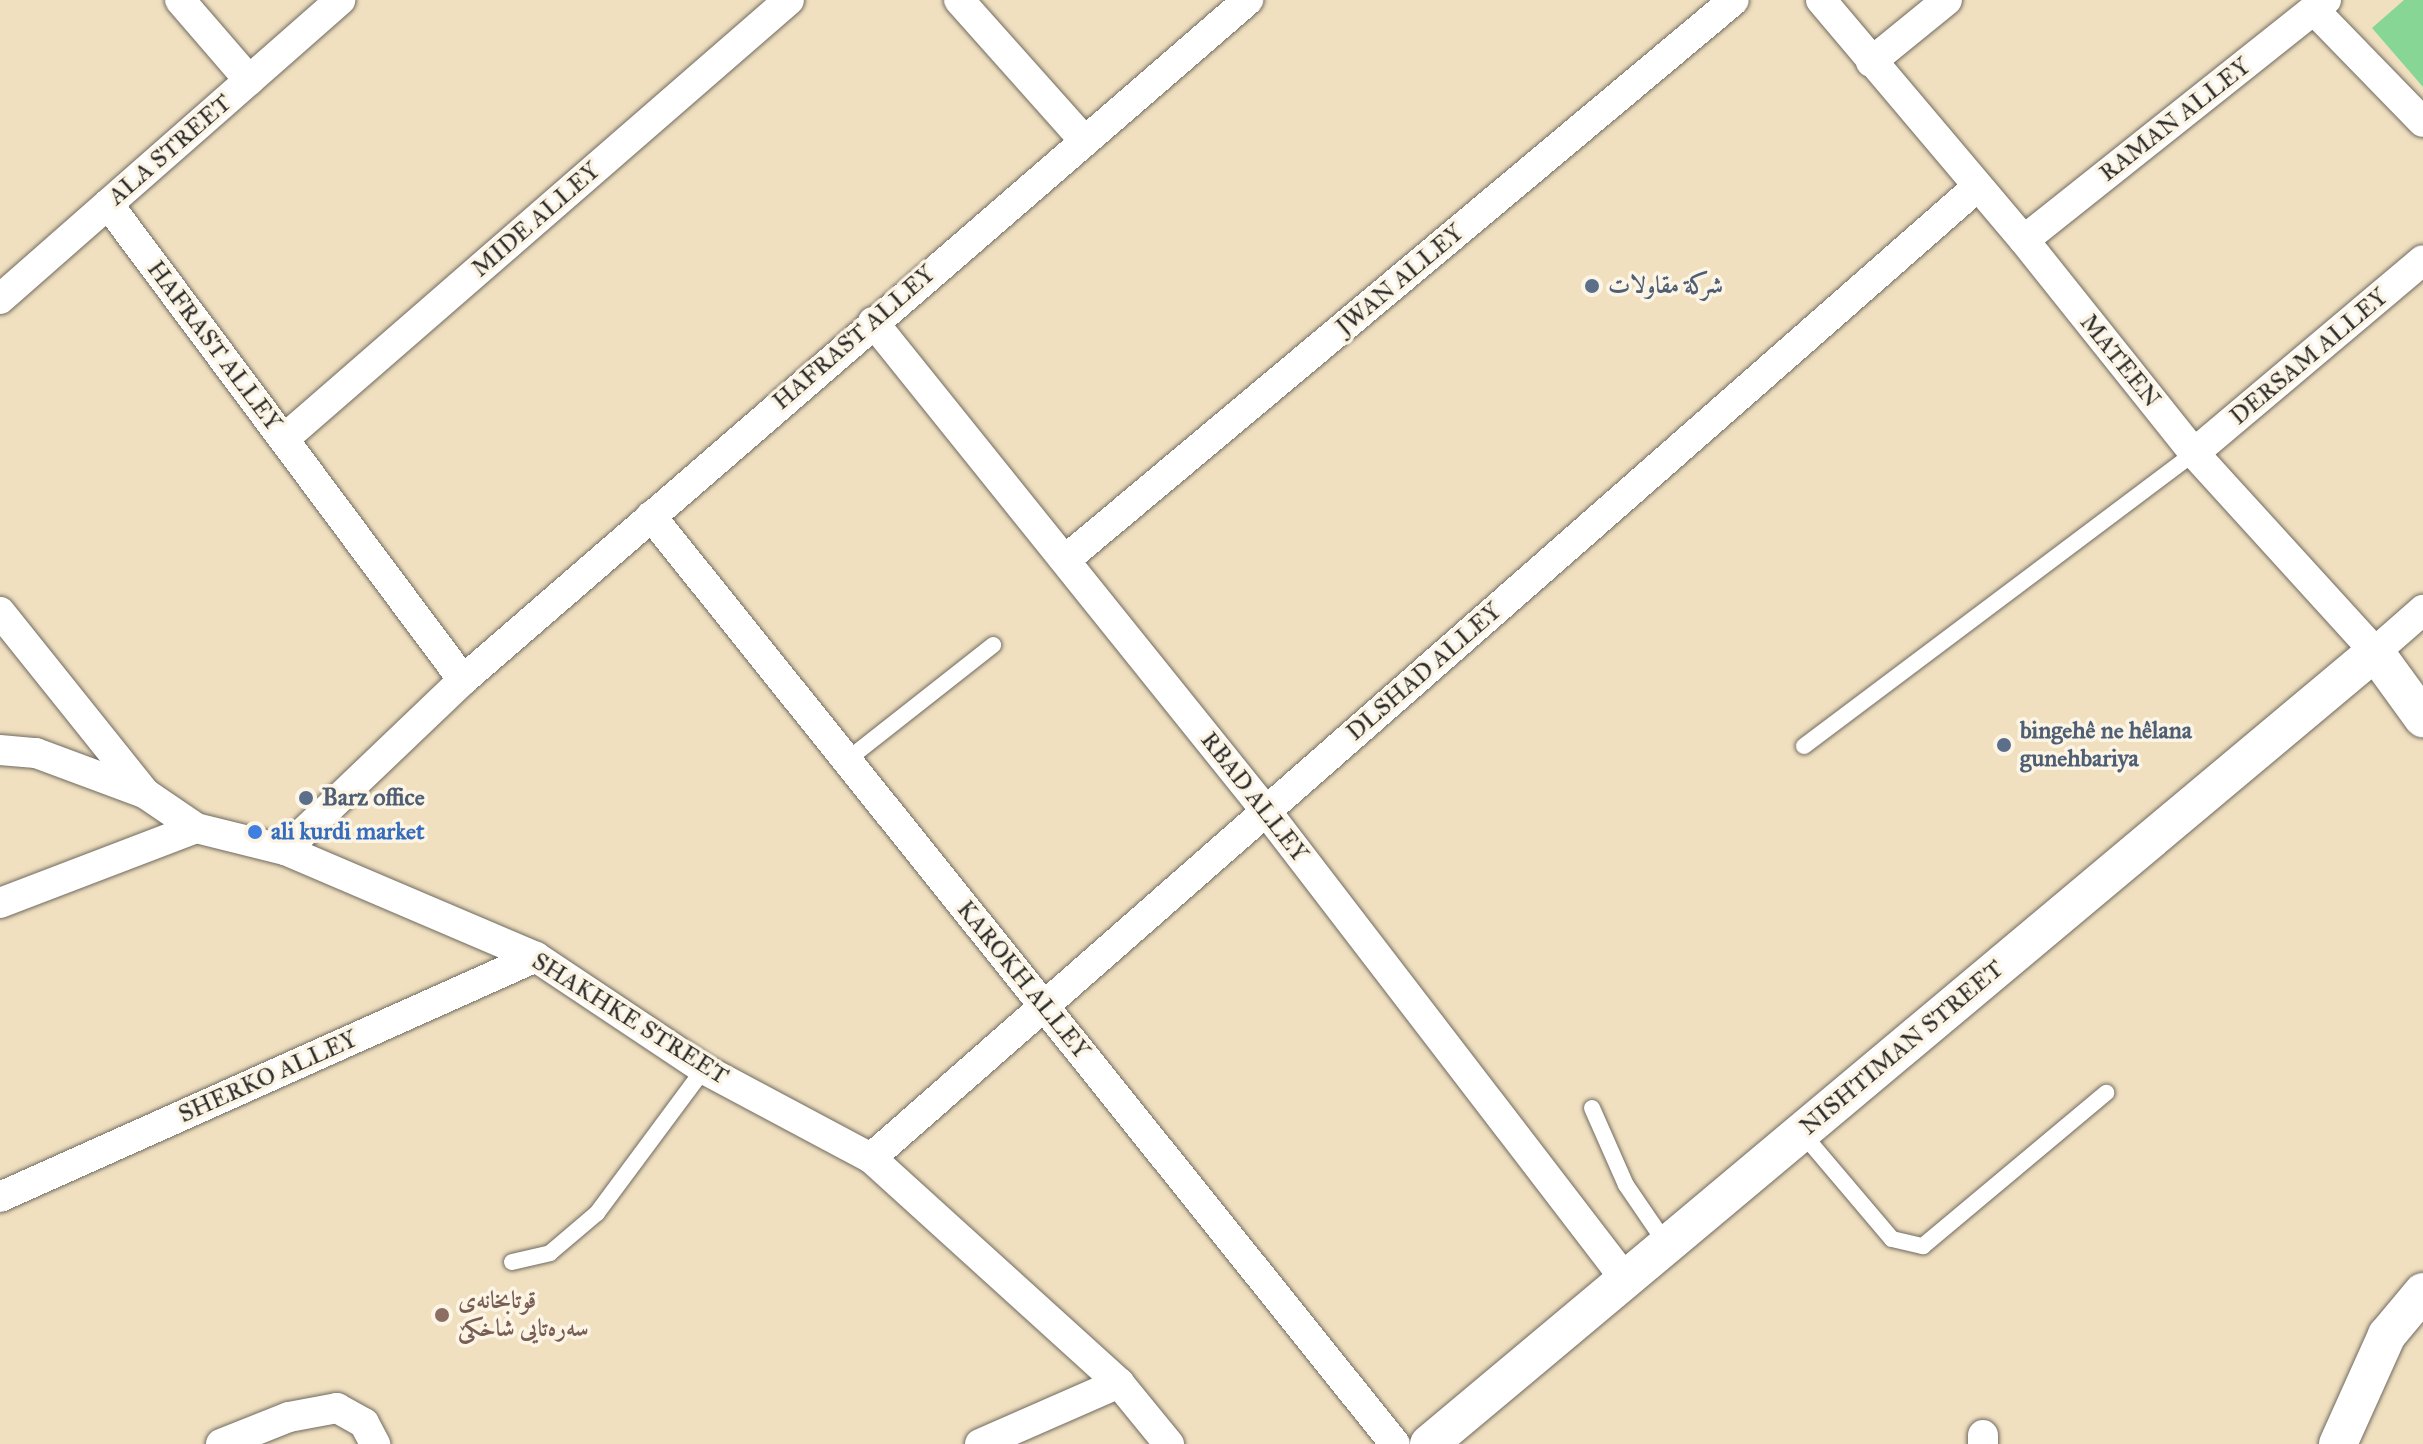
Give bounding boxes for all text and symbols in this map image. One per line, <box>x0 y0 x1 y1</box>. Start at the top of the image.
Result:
street label: RAMAN ALLEY <box>2094 52 2256 188</box>
street label: ALA STREET <box>102 89 238 211</box>
street label: MIDE ALLEY <box>466 157 606 283</box>
street label: JWAN ALLEY <box>1331 218 1469 342</box>
street label: HAFRAST ALLEY <box>141 255 287 437</box>
street label: HAFRAST ALLEY <box>767 260 941 416</box>
place label: شركة مقاولات <box>1608 272 1723 300</box>
marker: شركة مقاولات <box>1583 277 1601 295</box>
street label: DERSAM ALLEY <box>2224 283 2394 431</box>
street label: MATEEN <box>2074 309 2166 413</box>
street label: DLSHAD ALLEY <box>1341 597 1507 747</box>
place label: bingehê ne hêlana gunehbariya <box>2020 717 2192 773</box>
street label: RBAD ALLEY <box>1194 726 1314 868</box>
marker: bingehê ne hêlana gunehbariya <box>1995 736 2013 754</box>
place label: Barz office <box>322 784 425 812</box>
marker: Barz office <box>297 789 315 807</box>
place label: ali kurdi market <box>271 818 425 846</box>
marker: ali kurdi market <box>246 823 264 841</box>
street label: KAROKH ALLEY <box>951 895 1095 1065</box>
street label: SHAKHKE STREET <box>527 947 733 1091</box>
street label: NISHTIMAN STREET <box>1795 955 2009 1141</box>
street label: SHERKO ALLEY <box>174 1025 362 1129</box>
place label: قوتابخانەی سەرەتایی شاخکێ <box>458 1287 589 1343</box>
marker: قوتابخانەی سەرەتایی شاخکێ <box>433 1306 451 1324</box>

